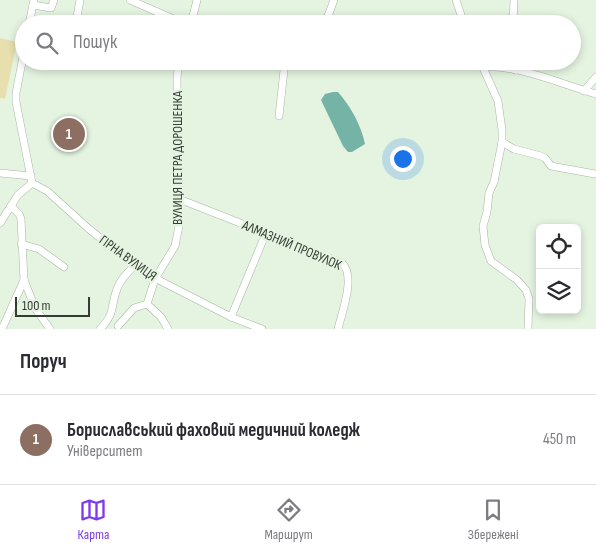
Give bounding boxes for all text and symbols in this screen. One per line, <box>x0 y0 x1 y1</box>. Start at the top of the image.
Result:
search box <box>15 15 581 70</box>
icon: search <box>33 29 61 57</box>
text: Пошук <box>73 31 117 54</box>
street label: ВУЛИЦЯ ПЕТРА ДОРОШЕНКА <box>169 90 186 225</box>
pin: 1 <box>53 115 85 153</box>
your location <box>390 146 416 172</box>
street label: АЛМАЗНИЙ ПРОВУЛОК <box>239 216 345 274</box>
map controls <box>536 224 581 314</box>
button: locate <box>536 224 581 269</box>
street label: ГІРНА ВУЛИЦЯ <box>96 231 160 285</box>
button: layers <box>536 269 581 314</box>
scale bar <box>15 294 90 317</box>
text: 100 m <box>22 297 51 314</box>
text: Поруч <box>20 349 67 374</box>
text: Бориславський фаховий медичний коледж <box>67 419 360 442</box>
text: 1 <box>33 430 39 449</box>
text: 450 m <box>543 430 576 449</box>
text: Університет <box>67 442 143 461</box>
tab: Карта <box>78 496 109 543</box>
tab: Маршрут <box>264 496 313 543</box>
tab: Збережені <box>468 496 518 543</box>

